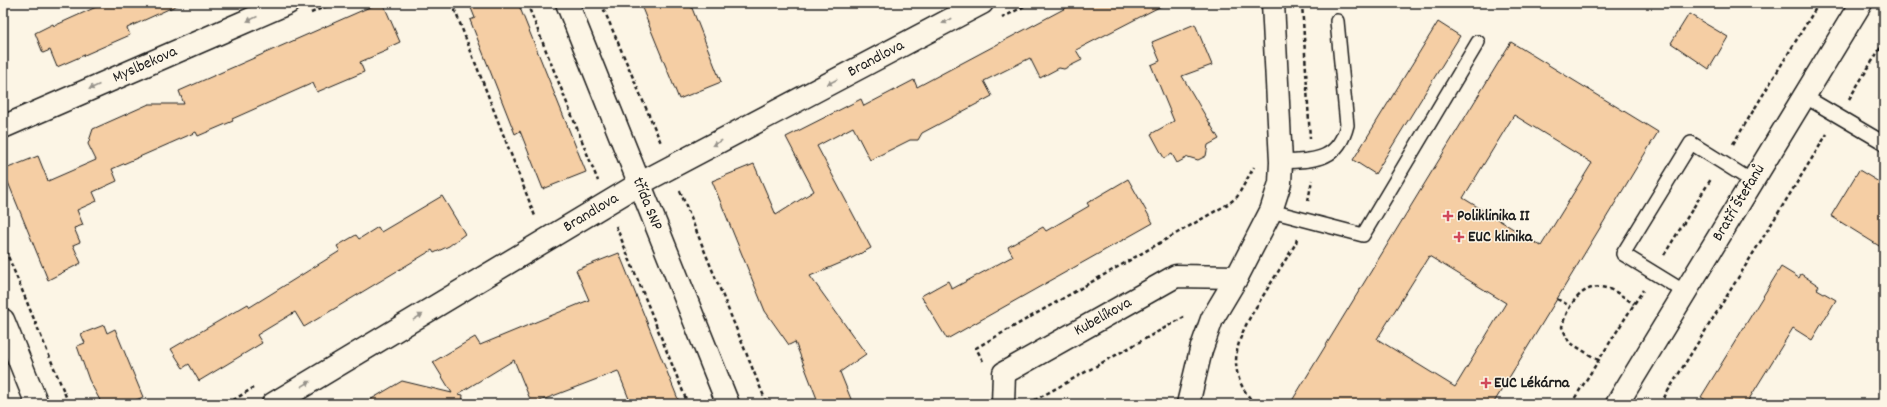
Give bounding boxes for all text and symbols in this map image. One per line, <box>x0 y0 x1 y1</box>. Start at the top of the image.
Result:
one-way arrow <box>246 15 258 22</box>
one-way arrow <box>941 18 953 24</box>
street label: Brandlova <box>844 34 909 83</box>
street label: Myslbekova <box>109 40 181 89</box>
one-way arrow <box>826 79 838 85</box>
one-way arrow <box>88 85 100 91</box>
one-way arrow <box>711 139 723 146</box>
street label: Bratří Štefanů <box>1707 160 1771 246</box>
street label: třída SNP <box>626 174 668 234</box>
street label: Brandlova <box>559 187 623 239</box>
place label: Poliklinika II <box>1457 205 1530 228</box>
marker: Poliklinika II <box>1442 210 1454 222</box>
place label: EUC klinika <box>1468 226 1534 249</box>
marker: EUC klinika <box>1453 231 1465 243</box>
street label: Kubelíkova <box>1070 291 1136 342</box>
one-way arrow <box>412 313 424 320</box>
place label: EUC Lékárna <box>1494 372 1571 395</box>
marker: EUC Lékárna <box>1481 378 1491 388</box>
one-way arrow <box>301 380 311 388</box>

